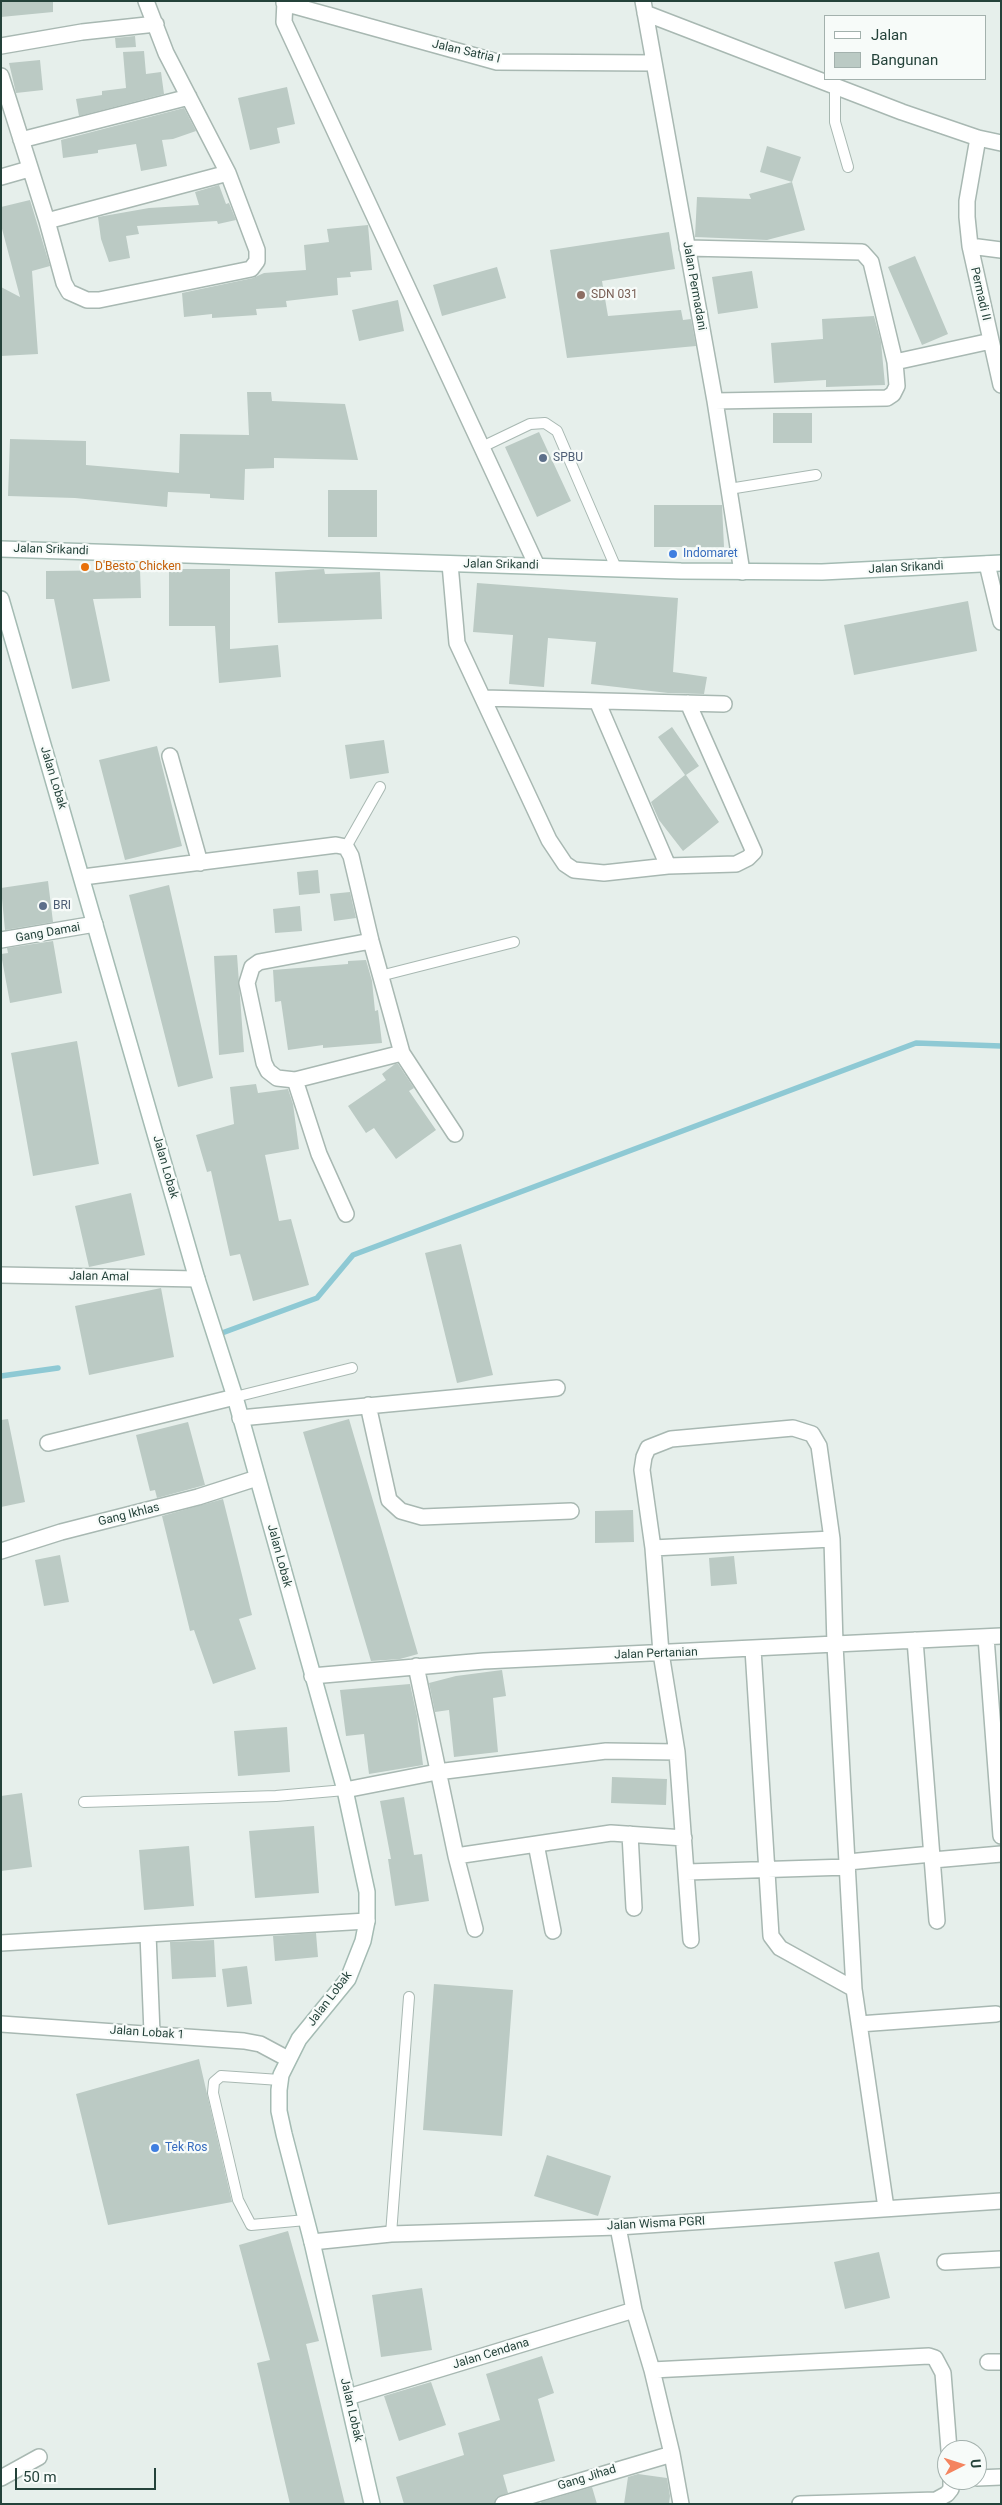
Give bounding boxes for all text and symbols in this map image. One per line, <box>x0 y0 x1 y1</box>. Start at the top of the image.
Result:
legend <box>824 15 987 80</box>
text: Jalan <box>871 26 908 44</box>
street label: Jalan Satria I <box>431 37 501 67</box>
text: Bangunan <box>871 51 938 69</box>
street label: Jalan Permadani <box>679 240 709 332</box>
street label: Permadi II <box>967 266 993 322</box>
place label: SDN 031 <box>591 288 638 302</box>
marker: SDN 031 <box>575 289 587 301</box>
place label: SPBU <box>553 451 583 465</box>
marker: SPBU <box>537 452 549 464</box>
street label: Jalan Srikandi <box>13 541 89 559</box>
place label: Indomaret <box>683 547 738 561</box>
marker: Indomaret <box>667 548 679 560</box>
street label: Jalan Srikandi <box>463 557 539 573</box>
street label: Jalan Srikandi <box>868 559 944 577</box>
place label: D'Besto Chicken <box>95 560 181 574</box>
marker: D'Besto Chicken <box>79 561 91 573</box>
street label: Jalan Lobak <box>37 745 69 811</box>
place label: BRI <box>53 899 71 913</box>
marker: BRI <box>37 900 49 912</box>
street label: Gang Damai <box>15 920 81 946</box>
street label: Jalan Lobak <box>149 1134 181 1200</box>
street label: Jalan Amal <box>69 1269 129 1285</box>
street label: Gang Ikhlas <box>97 1500 161 1530</box>
street label: Jalan Lobak <box>264 1523 294 1589</box>
street label: Jalan Pertanian <box>614 1645 698 1663</box>
street label: Jalan Lobak <box>305 1969 355 2029</box>
street label: Jalan Lobak 1 <box>109 2023 185 2043</box>
place label: Tek Ros <box>165 2141 207 2155</box>
marker: Tek Ros <box>149 2142 161 2154</box>
street label: Jalan Wisma PGRI <box>606 2214 706 2234</box>
street label: Jalan Cendana <box>451 2336 531 2372</box>
street label: Jalan Lobak <box>337 2377 365 2443</box>
north arrow <box>937 2440 987 2490</box>
scale bar <box>18 2458 159 2490</box>
text: U <box>968 2458 984 2469</box>
street label: Gang Jihad <box>556 2462 618 2494</box>
text: 50 m <box>23 2468 57 2486</box>

